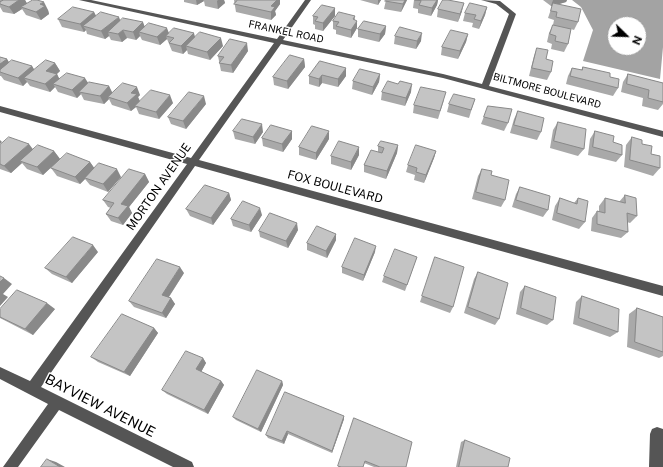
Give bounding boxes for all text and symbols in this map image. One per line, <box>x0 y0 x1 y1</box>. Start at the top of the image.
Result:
north arrow <box>607 16 647 56</box>
street label: FRANKEL ROAD <box>247 18 325 46</box>
text: N <box>630 34 644 47</box>
street label: BILTMORE BOULEVARD <box>492 71 602 111</box>
street label: MORTON AVENUE <box>124 141 194 233</box>
street label: FOX BOULEVARD <box>286 167 384 207</box>
street label: BAYVIEW AVENUE <box>42 371 158 441</box>

